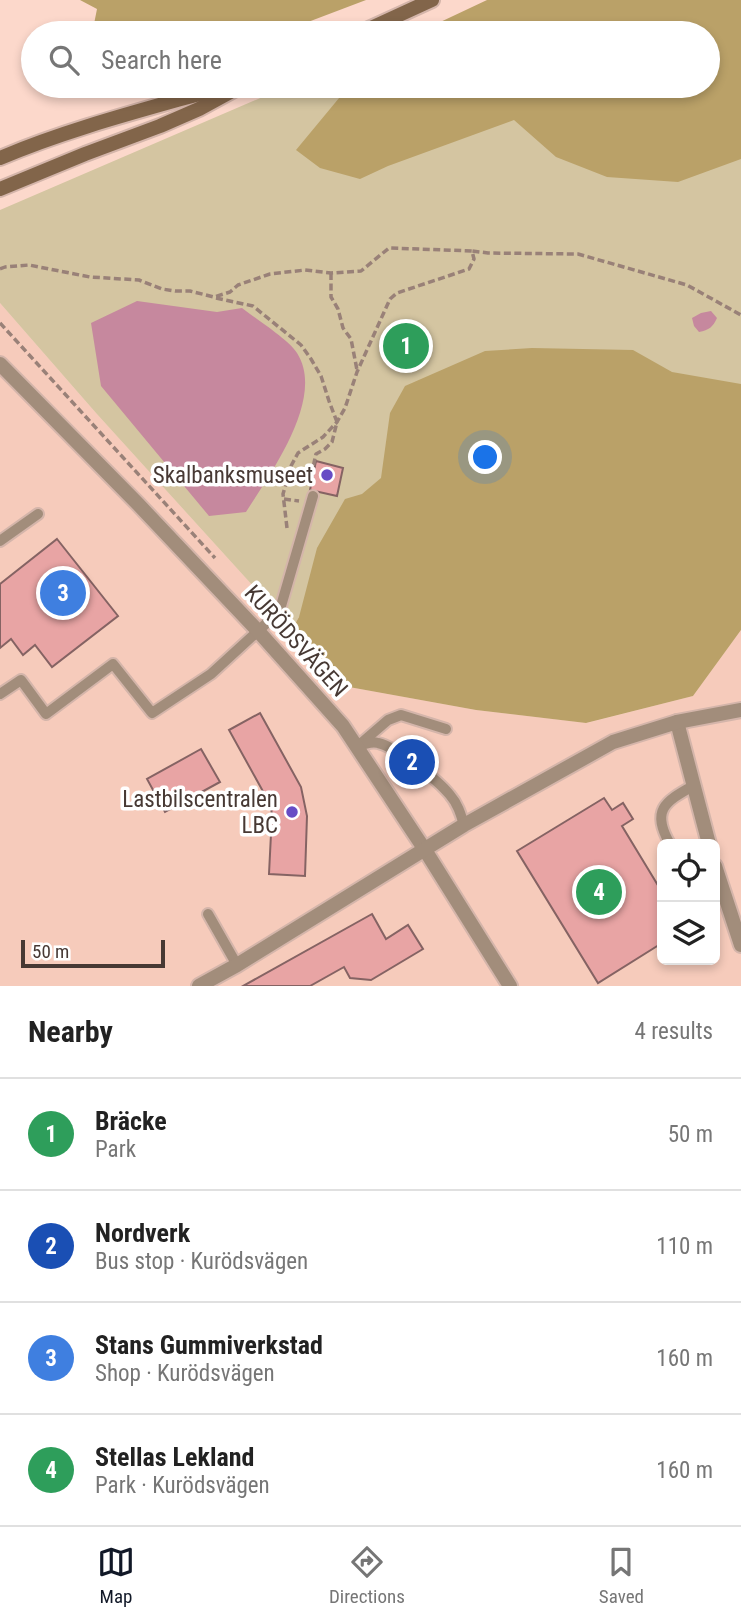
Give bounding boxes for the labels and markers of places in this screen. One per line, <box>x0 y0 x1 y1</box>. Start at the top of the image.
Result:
pin: 1 <box>383 320 429 372</box>
place label: Skalbanksmuseet <box>153 462 313 489</box>
marker: Skalbanksmuseet <box>319 467 335 483</box>
pin: 3 <box>40 567 86 619</box>
pin: 2 <box>389 736 435 788</box>
place label: Lastbilscentralen LBC <box>122 786 278 839</box>
marker: Lastbilscentralen LBC <box>284 804 300 820</box>
pin: 4 <box>576 866 622 918</box>

